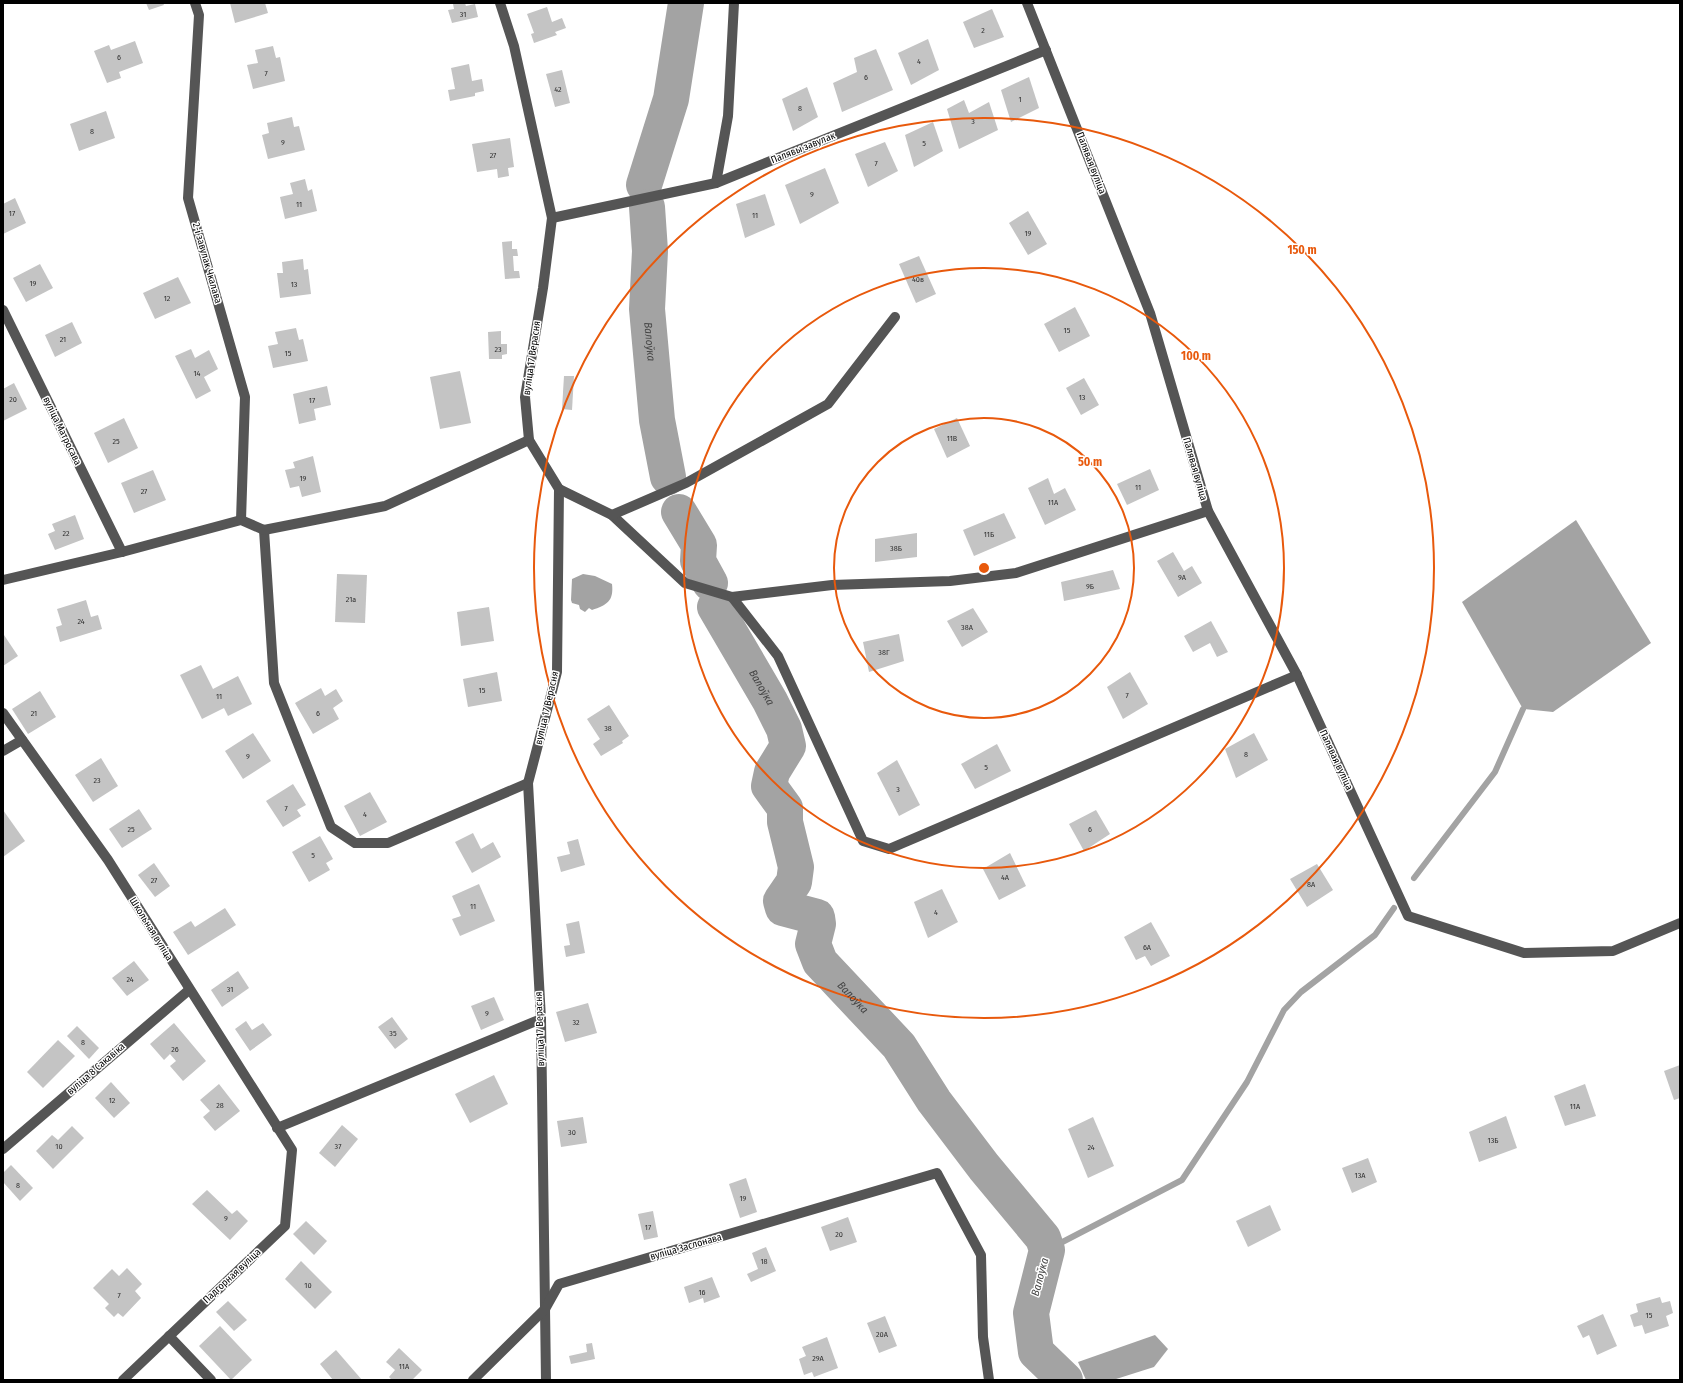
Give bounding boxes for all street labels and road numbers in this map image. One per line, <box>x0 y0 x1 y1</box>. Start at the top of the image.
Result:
street label: Палявы завулак <box>769 130 837 166</box>
street label: Палявая вуліца <box>1074 130 1109 196</box>
street label: 2-і завулак Чкалава <box>190 221 225 305</box>
street label: вуліца 17 Верасня <box>520 320 543 396</box>
street label: вуліца Матросава <box>40 394 85 467</box>
street label: Палявая вуліца <box>1180 436 1211 502</box>
street label: вуліца 17 Верасня <box>532 670 561 746</box>
street label: Палявая вуліца <box>1317 727 1356 792</box>
street label: Школьная вуліца <box>127 895 176 963</box>
street label: вуліца 17 Верасня <box>532 991 547 1067</box>
street label: вуліца 8 Сакавіка <box>64 1040 128 1098</box>
street label: вуліца Заслонава <box>649 1230 723 1263</box>
street label: Падгорная вуліца <box>200 1245 264 1306</box>

